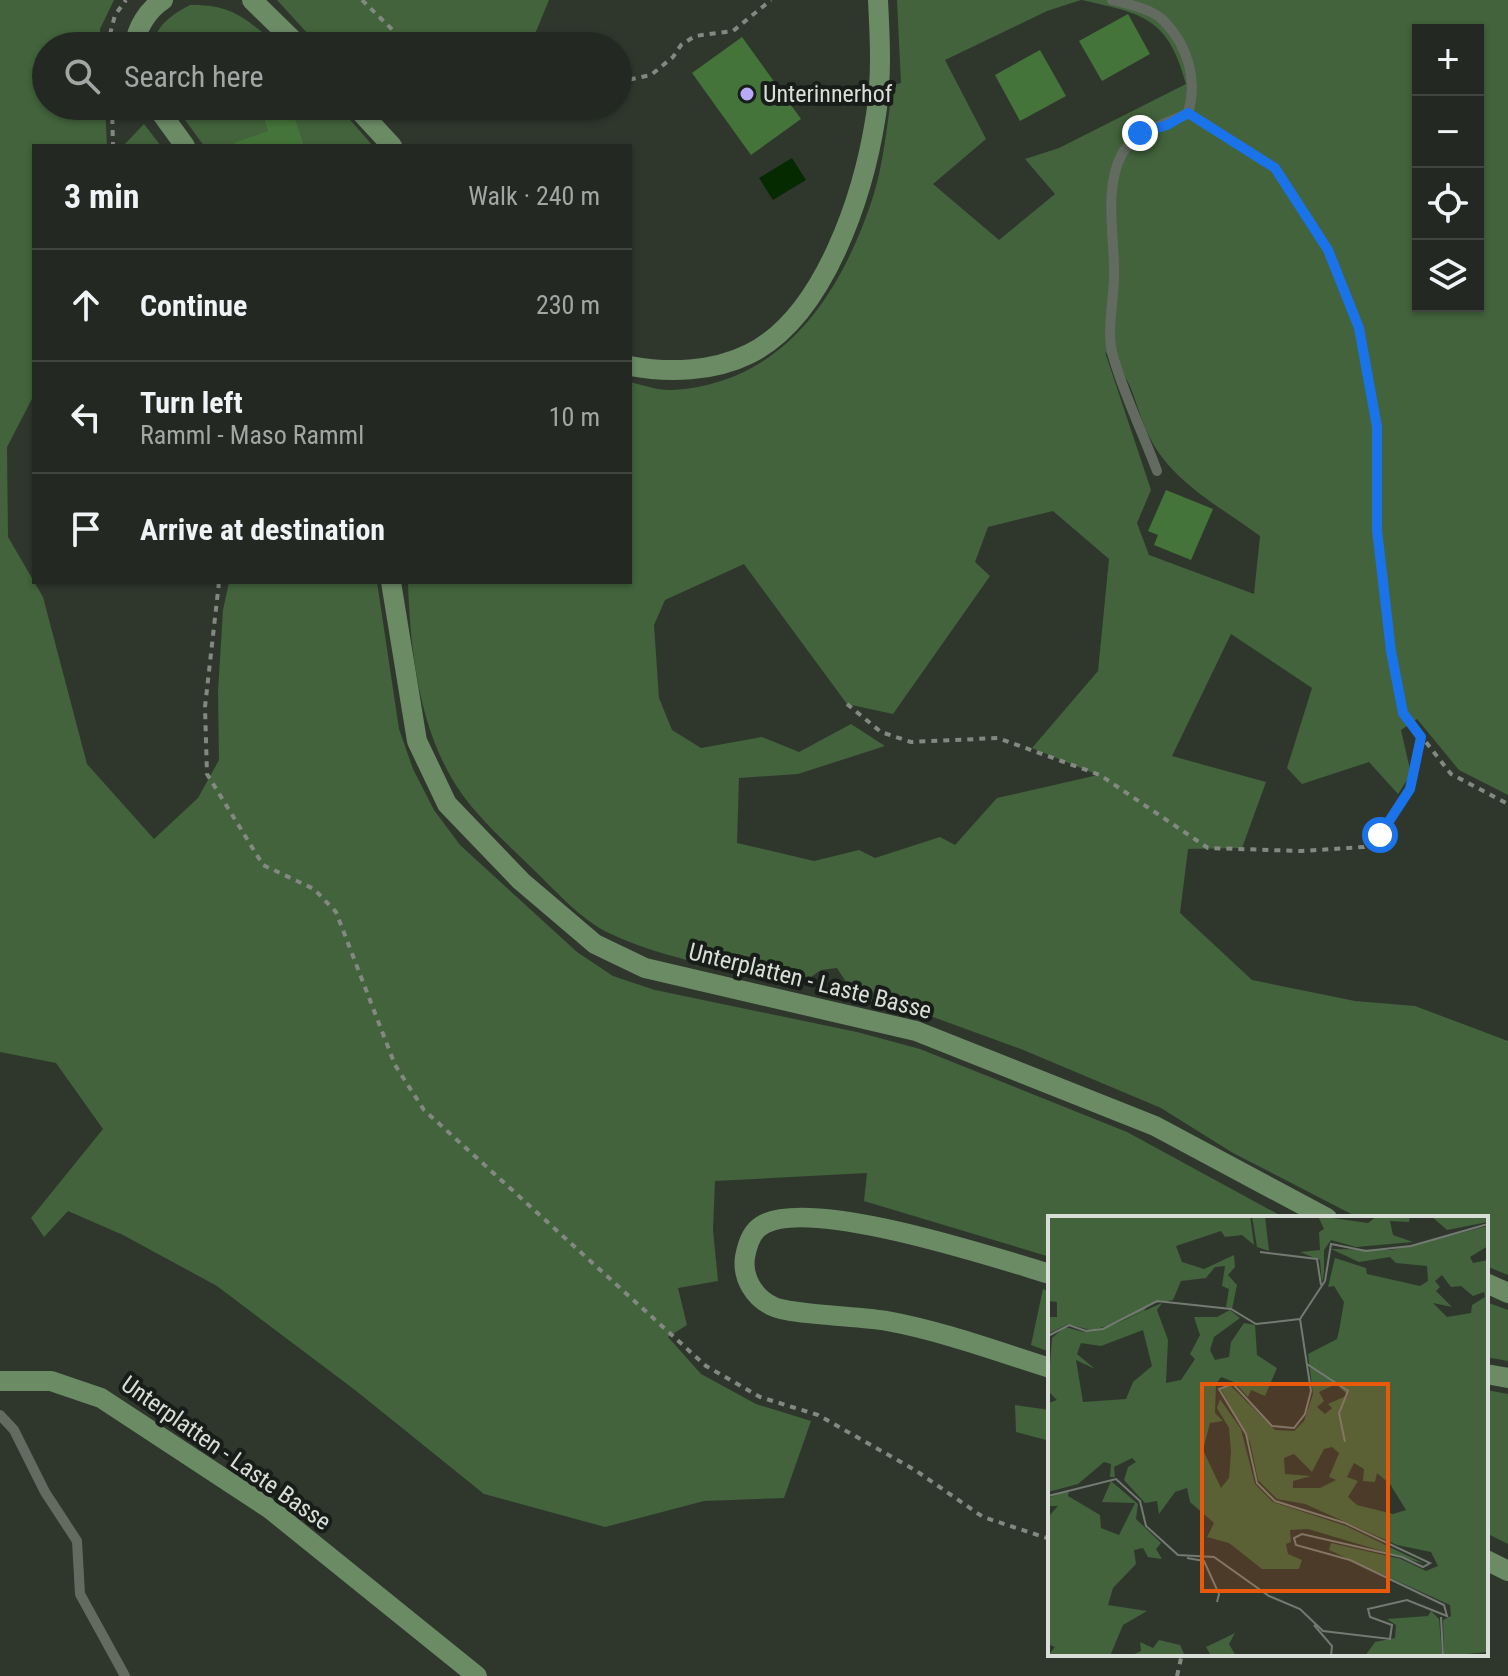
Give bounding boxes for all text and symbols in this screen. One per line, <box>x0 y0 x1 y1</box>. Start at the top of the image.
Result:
map controls <box>1412 24 1484 312</box>
button: + <box>1412 24 1484 96</box>
search box <box>32 32 632 120</box>
icon: search <box>60 54 104 98</box>
text: Search here <box>124 59 264 94</box>
place label: Unterinnerhof <box>763 80 893 108</box>
marker: Unterinnerhof <box>738 85 756 103</box>
button: − <box>1412 96 1484 168</box>
route end <box>1122 115 1158 151</box>
button: locate <box>1412 168 1484 240</box>
text: 3 min <box>64 176 140 216</box>
text: Walk · 240 m <box>468 181 600 211</box>
button: layers <box>1412 240 1484 312</box>
icon: ahead <box>64 283 108 327</box>
text: Continue <box>140 288 247 323</box>
text: 230 m <box>536 290 600 320</box>
text: Turn left <box>140 385 243 420</box>
icon: left <box>64 395 108 439</box>
text: 10 m <box>549 402 600 432</box>
text: Ramml - Maso Ramml <box>140 420 364 450</box>
icon: arrive <box>64 507 108 551</box>
text: Arrive at destination <box>140 512 385 547</box>
route start <box>1362 817 1398 853</box>
street label: Unterplatten - Laste Basse <box>686 937 934 1025</box>
inset map <box>1048 1216 1488 1656</box>
street label: Unterplatten - Laste Basse <box>116 1370 336 1536</box>

